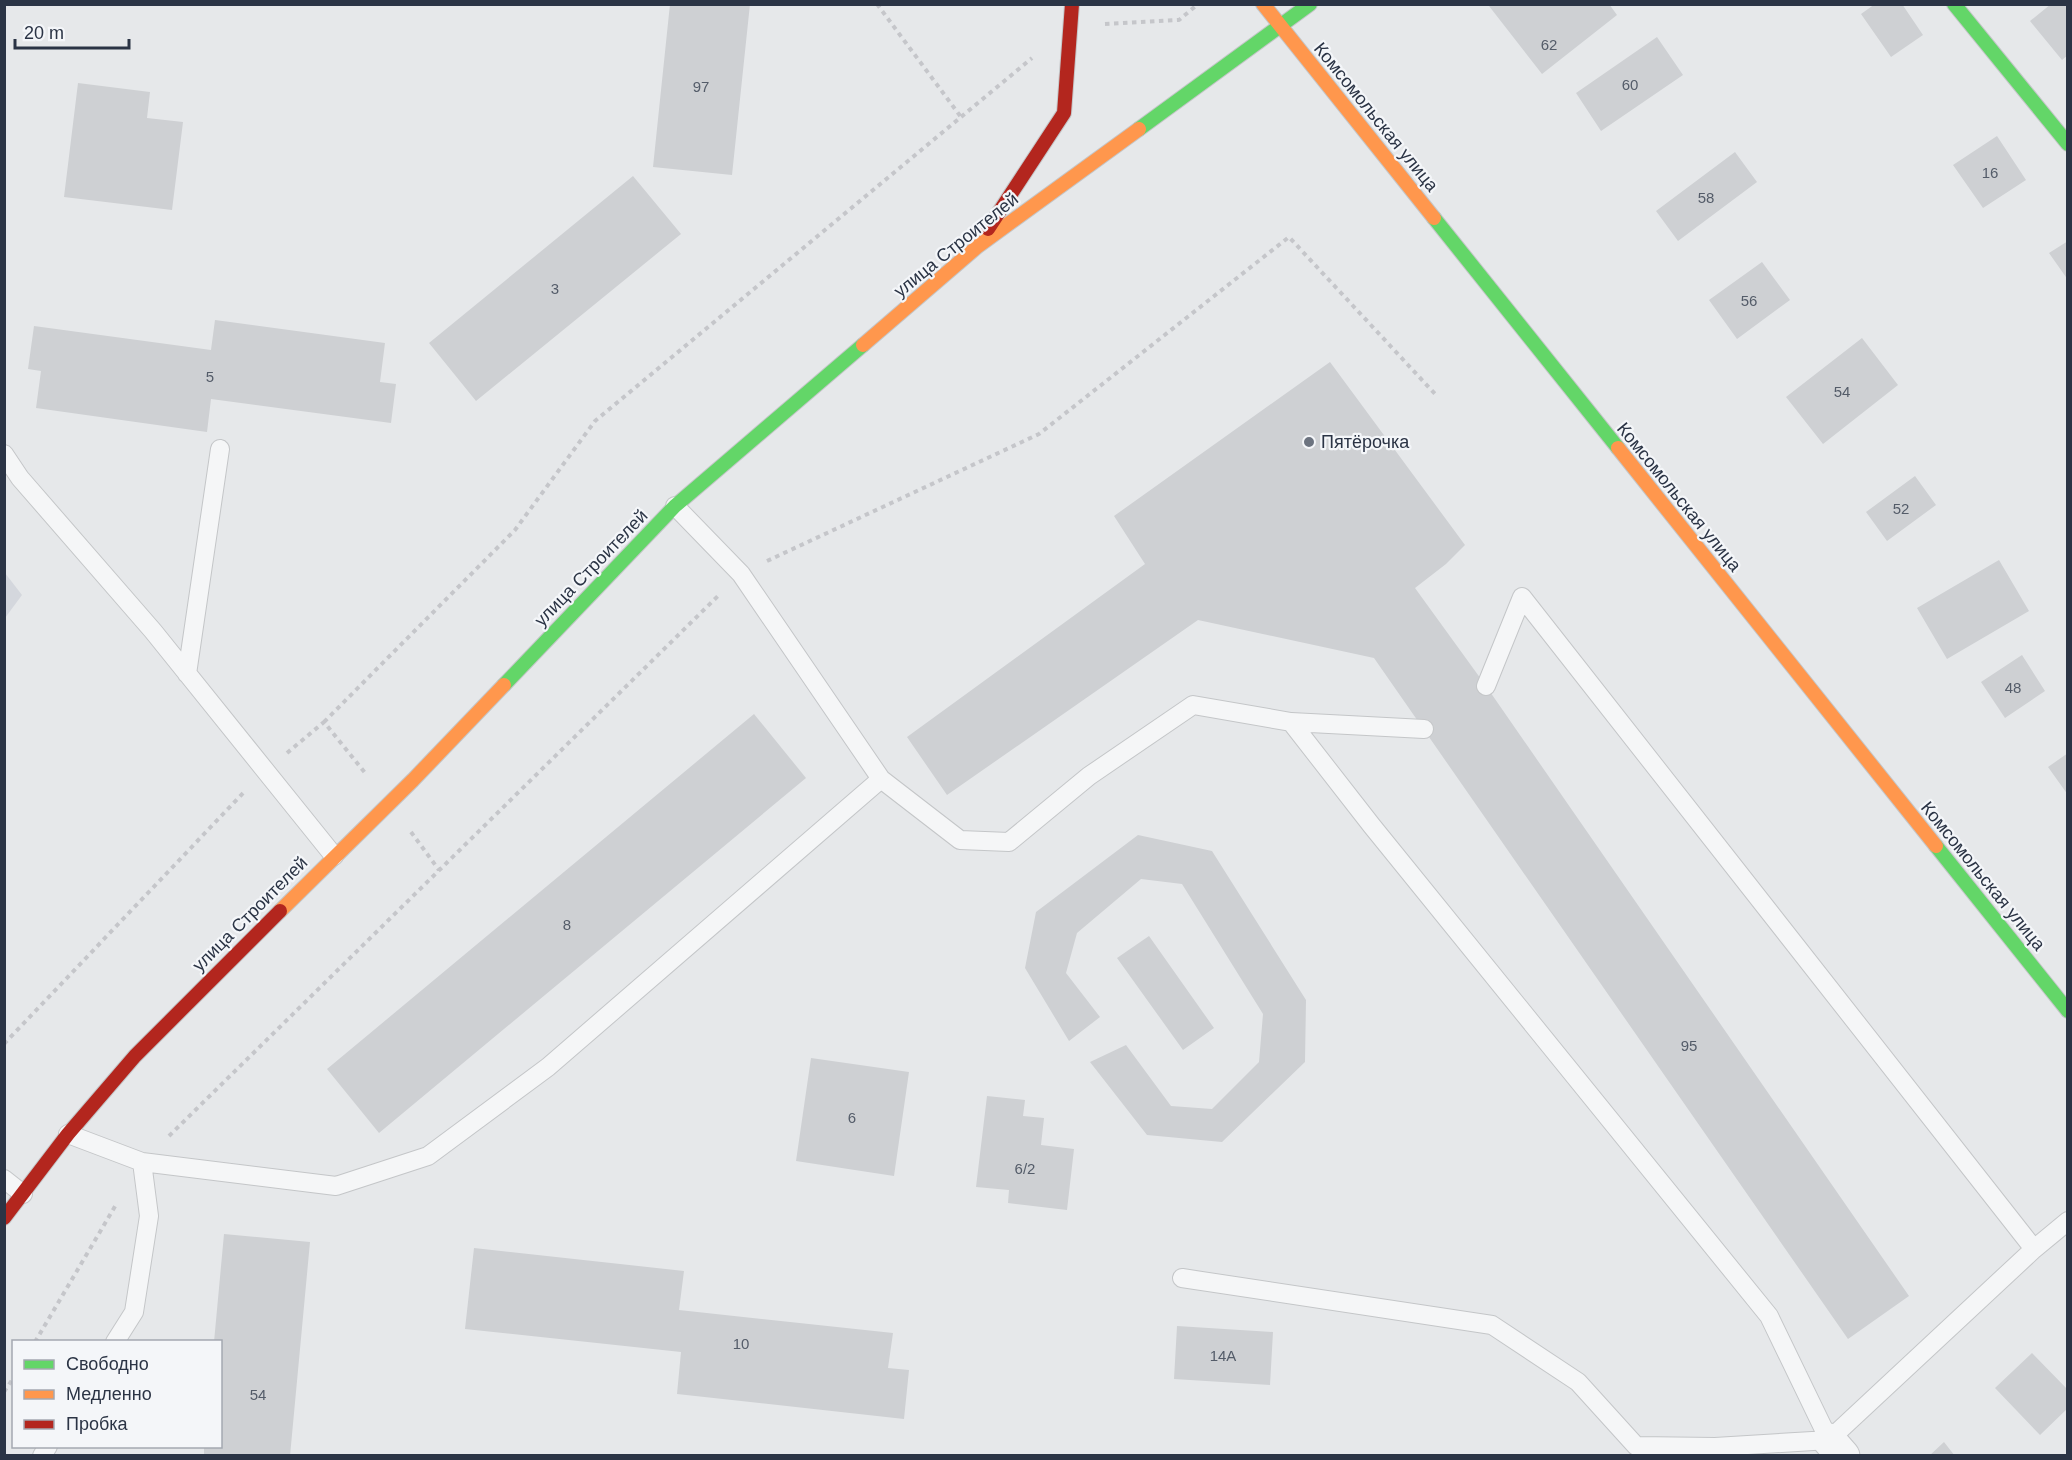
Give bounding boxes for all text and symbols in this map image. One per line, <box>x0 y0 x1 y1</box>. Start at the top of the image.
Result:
scale bar <box>15 12 129 50</box>
text: 20 m <box>24 23 64 43</box>
house number: 62 <box>1541 36 1557 53</box>
street label: Комсомольская улица <box>1310 39 1443 196</box>
house number: 60 <box>1622 76 1638 93</box>
house number: 97 <box>693 78 709 95</box>
house number: 16 <box>1982 164 1998 181</box>
street label: улица Строителей <box>890 189 1022 301</box>
house number: 58 <box>1698 189 1714 206</box>
house number: 3 <box>551 280 559 297</box>
house number: 56 <box>1741 292 1757 309</box>
house number: 5 <box>206 368 214 385</box>
house number: 54 <box>1834 383 1850 400</box>
street label: Комсомольская улица <box>1613 419 1746 576</box>
place label: Пятёрочка <box>1321 432 1410 452</box>
marker: Пятёрочка <box>1302 435 1316 449</box>
house number: 52 <box>1893 500 1909 517</box>
street label: улица Строителей <box>530 506 652 630</box>
house number: 48 <box>2005 679 2021 696</box>
street label: Комсомольская улица <box>1917 798 2050 955</box>
street label: улица Строителей <box>189 853 311 975</box>
house number: 8 <box>563 916 571 933</box>
house number: 95 <box>1681 1037 1697 1054</box>
house number: 6 <box>848 1109 856 1126</box>
house number: 6/2 <box>1015 1160 1035 1177</box>
house number: 10 <box>733 1335 749 1352</box>
legend <box>12 1340 222 1448</box>
house number: 14А <box>1210 1347 1236 1364</box>
text: Свободно <box>66 1354 149 1374</box>
text: Медленно <box>66 1384 152 1404</box>
house number: 54 <box>250 1386 266 1403</box>
text: Пробка <box>66 1414 129 1434</box>

